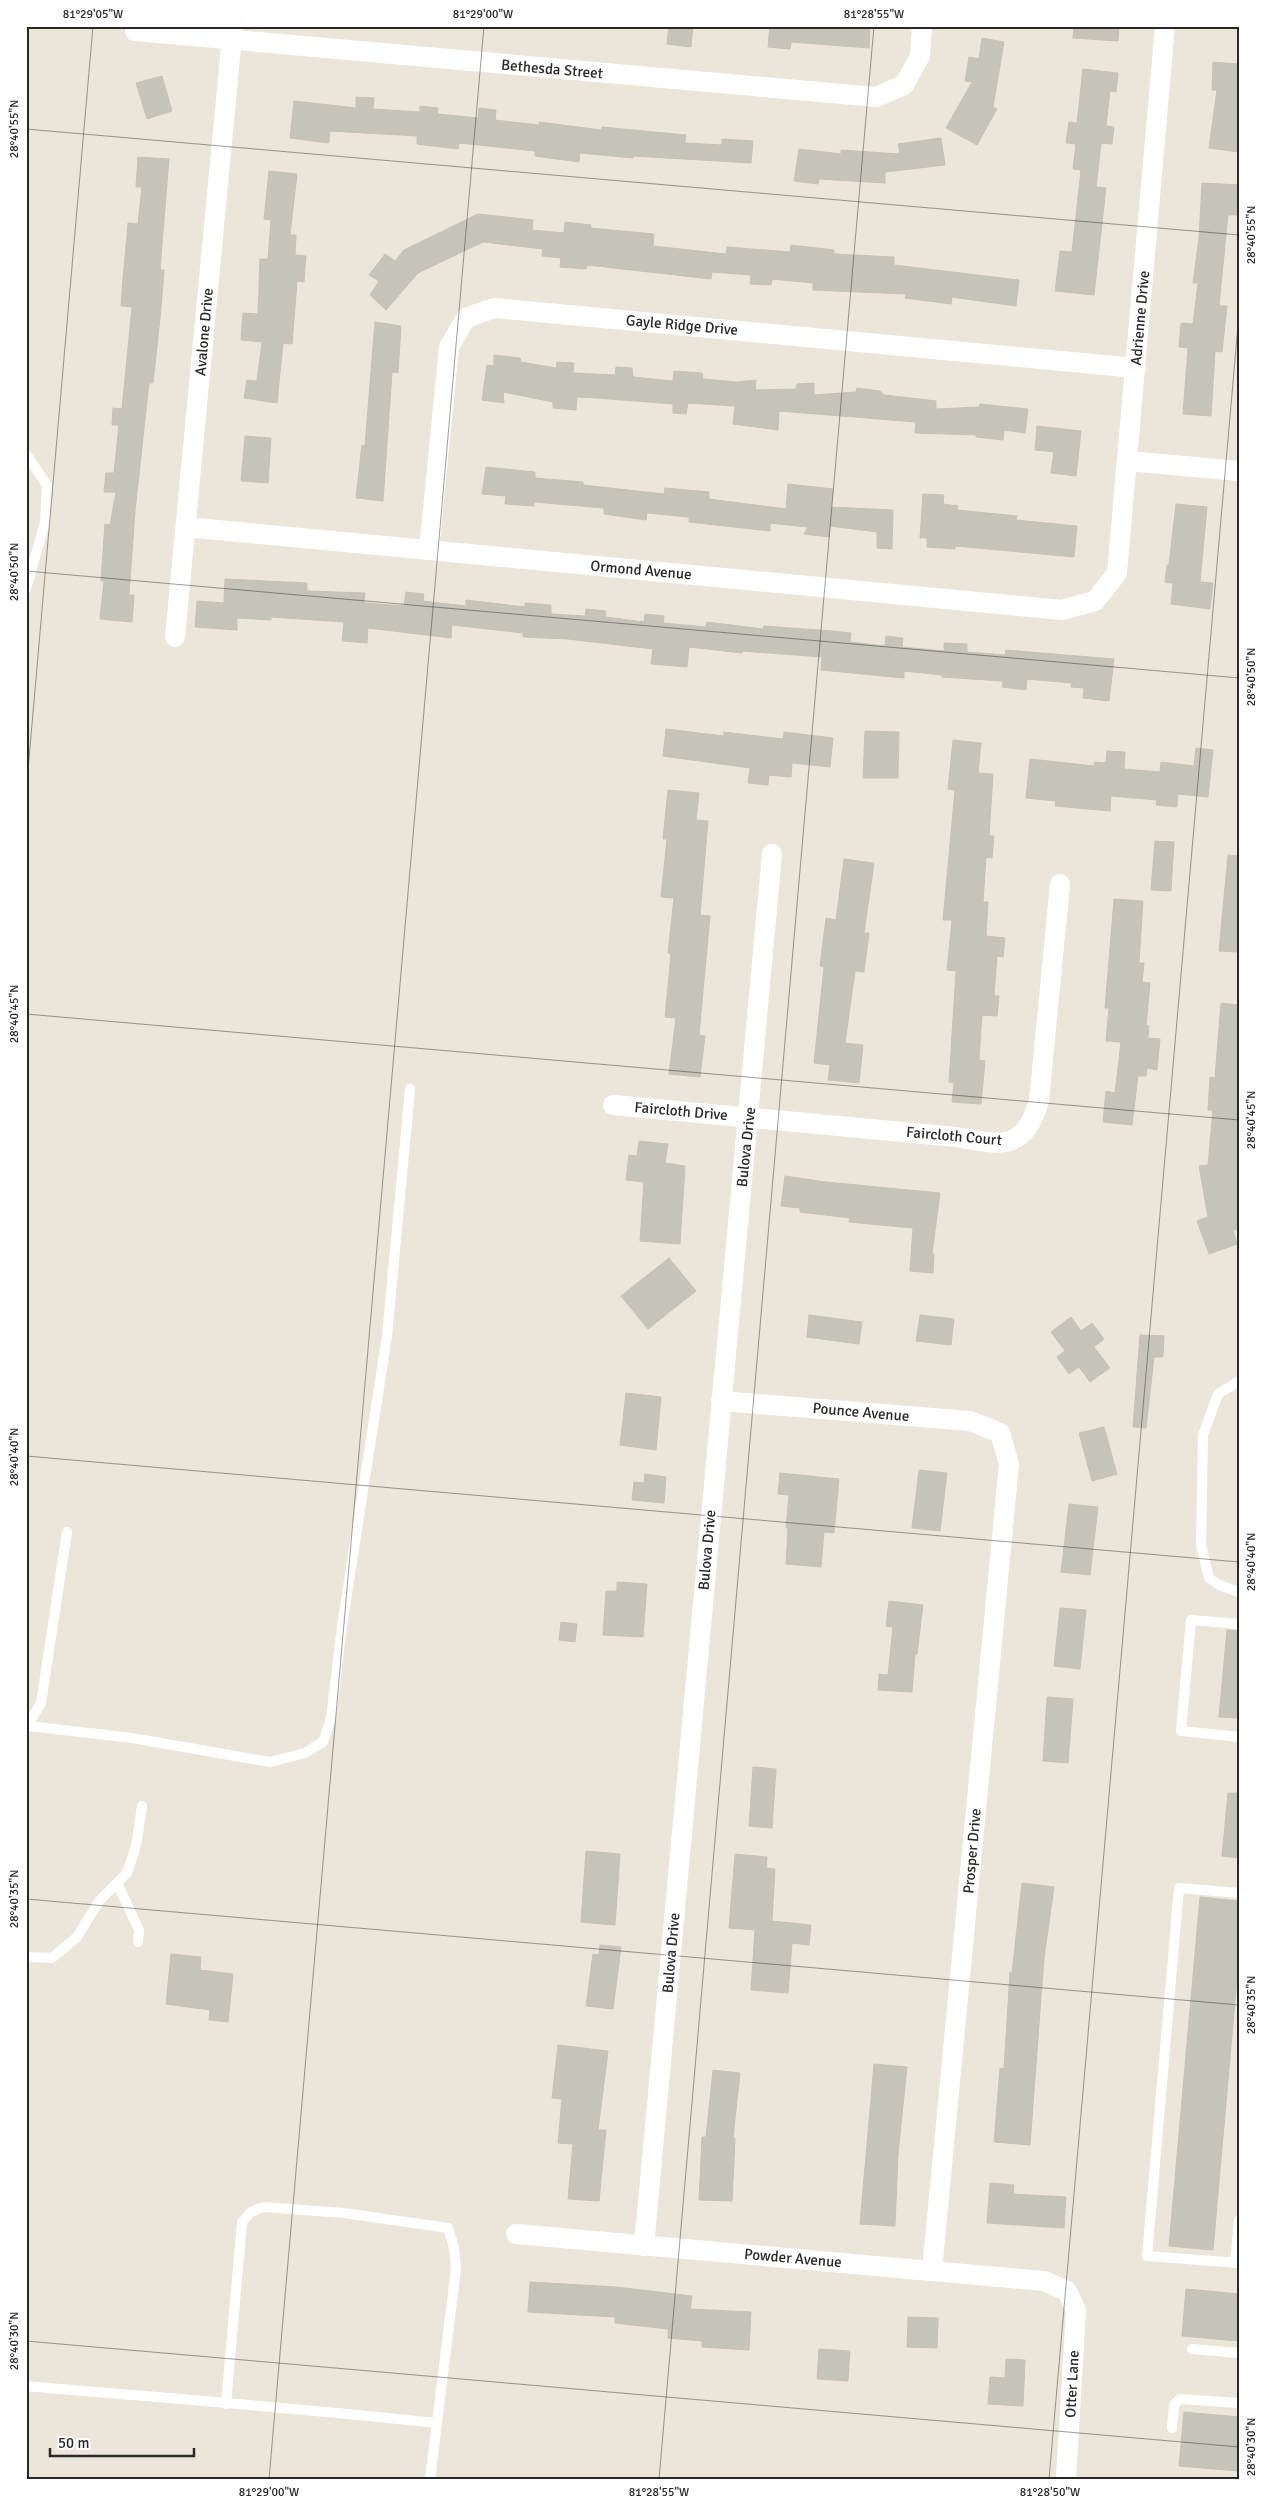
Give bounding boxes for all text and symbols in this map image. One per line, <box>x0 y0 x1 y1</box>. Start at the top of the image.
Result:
text: 81°29'05"W <box>63 7 123 22</box>
text: 81°29'00"W <box>453 7 513 22</box>
text: 81°28'55"W <box>844 7 904 22</box>
street label: Bethesda Street <box>500 56 604 82</box>
text: 28°40'55"N <box>7 100 22 158</box>
text: 28°40'55"N <box>1244 206 1259 264</box>
street label: Adrienne Drive <box>1127 270 1153 366</box>
street label: Avalone Drive <box>191 287 217 377</box>
street label: Gayle Ridge Drive <box>625 311 739 339</box>
text: 28°40'50"N <box>7 543 22 601</box>
street label: Ormond Avenue <box>590 557 692 583</box>
text: 28°40'50"N <box>1244 648 1259 706</box>
text: 28°40'45"N <box>7 985 22 1043</box>
text: 28°40'45"N <box>1244 1091 1259 1149</box>
street label: Faircloth Drive <box>634 1098 728 1124</box>
street label: Bulova Drive <box>733 1106 759 1188</box>
street label: Faircloth Court <box>905 1123 1003 1149</box>
street label: Pounce Avenue <box>812 1399 910 1425</box>
text: 28°40'40"N <box>7 1428 22 1486</box>
street label: Bulova Drive <box>695 1509 719 1591</box>
text: 28°40'40"N <box>1244 1533 1259 1591</box>
street label: Prosper Drive <box>959 1808 985 1894</box>
text: 28°40'35"N <box>7 1870 22 1928</box>
street label: Bulova Drive <box>659 1912 683 1994</box>
text: 28°40'35"N <box>1244 1976 1259 2034</box>
street label: Powder Avenue <box>744 2245 842 2271</box>
text: 28°40'30"N <box>7 2312 22 2370</box>
street label: Otter Lane <box>1061 2350 1083 2418</box>
text: 28°40'30"N <box>1244 2418 1259 2476</box>
scale bar <box>50 2425 194 2457</box>
text: 50 m <box>58 2434 89 2452</box>
text: 81°29'00"W <box>239 2485 299 2500</box>
text: 81°28'55"W <box>629 2485 689 2500</box>
text: 81°28'50"W <box>1020 2485 1080 2500</box>

